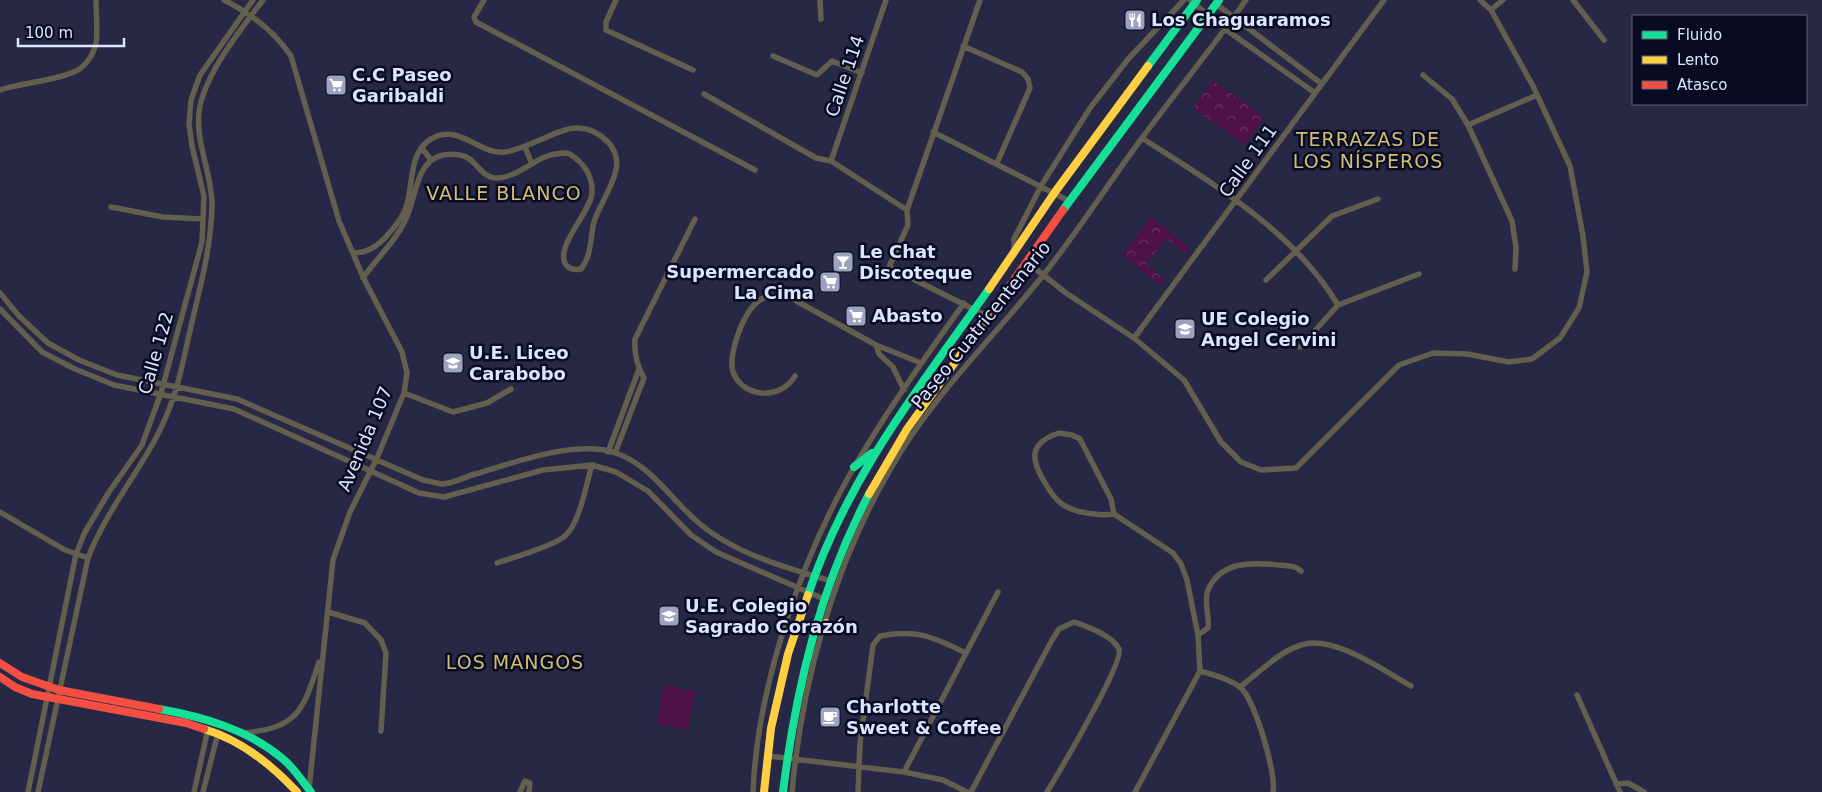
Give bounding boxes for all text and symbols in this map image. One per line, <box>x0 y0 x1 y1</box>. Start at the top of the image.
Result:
restaurant icon: Los Chaguaramos <box>1123 8 1147 32</box>
place label: Los Chaguaramos <box>1151 9 1331 30</box>
scale bar <box>18 15 124 47</box>
legend <box>1632 15 1807 105</box>
text: 100 m <box>25 24 73 42</box>
text: Fluido <box>1677 26 1722 44</box>
street label: Calle 114 <box>821 32 868 119</box>
text: Lento <box>1677 51 1719 69</box>
place label: C.C Paseo Garibaldi <box>352 64 452 106</box>
supermarket icon: C.C Paseo Garibaldi <box>324 73 348 97</box>
text: Atasco <box>1677 76 1727 94</box>
street label: Calle 111 <box>1214 120 1281 201</box>
district label: TERRAZAS DE LOS NÍSPEROS <box>1293 128 1443 172</box>
district label: VALLE BLANCO <box>426 182 582 204</box>
street label: Paseo Cuatricentenario <box>907 237 1055 413</box>
place label: Le Chat Discoteque <box>859 241 973 283</box>
bar icon: Le Chat Discoteque <box>831 250 855 274</box>
place label: Supermercado La Cima <box>666 261 814 303</box>
supermarket icon: Supermercado La Cima <box>818 270 842 294</box>
supermarket icon: Abasto <box>844 304 868 328</box>
place label: Abasto <box>872 305 943 326</box>
place label: UE Colegio Angel Cervini <box>1201 308 1336 350</box>
street label: Calle 122 <box>134 309 177 396</box>
school or university icon: UE Colegio Angel Cervini <box>1173 317 1197 341</box>
place label: U.E. Liceo Carabobo <box>469 342 569 384</box>
school or university icon: U.E. Liceo Carabobo <box>441 351 465 375</box>
street label: Avenida 107 <box>333 383 396 494</box>
place label: U.E. Colegio Sagrado Corazón <box>685 595 858 637</box>
school or university icon: U.E. Colegio Sagrado Corazón <box>657 604 681 628</box>
district label: LOS MANGOS <box>446 651 584 673</box>
place label: Charlotte Sweet & Coffee <box>846 696 1001 738</box>
cafe icon: Charlotte Sweet & Coffee <box>818 705 842 729</box>

